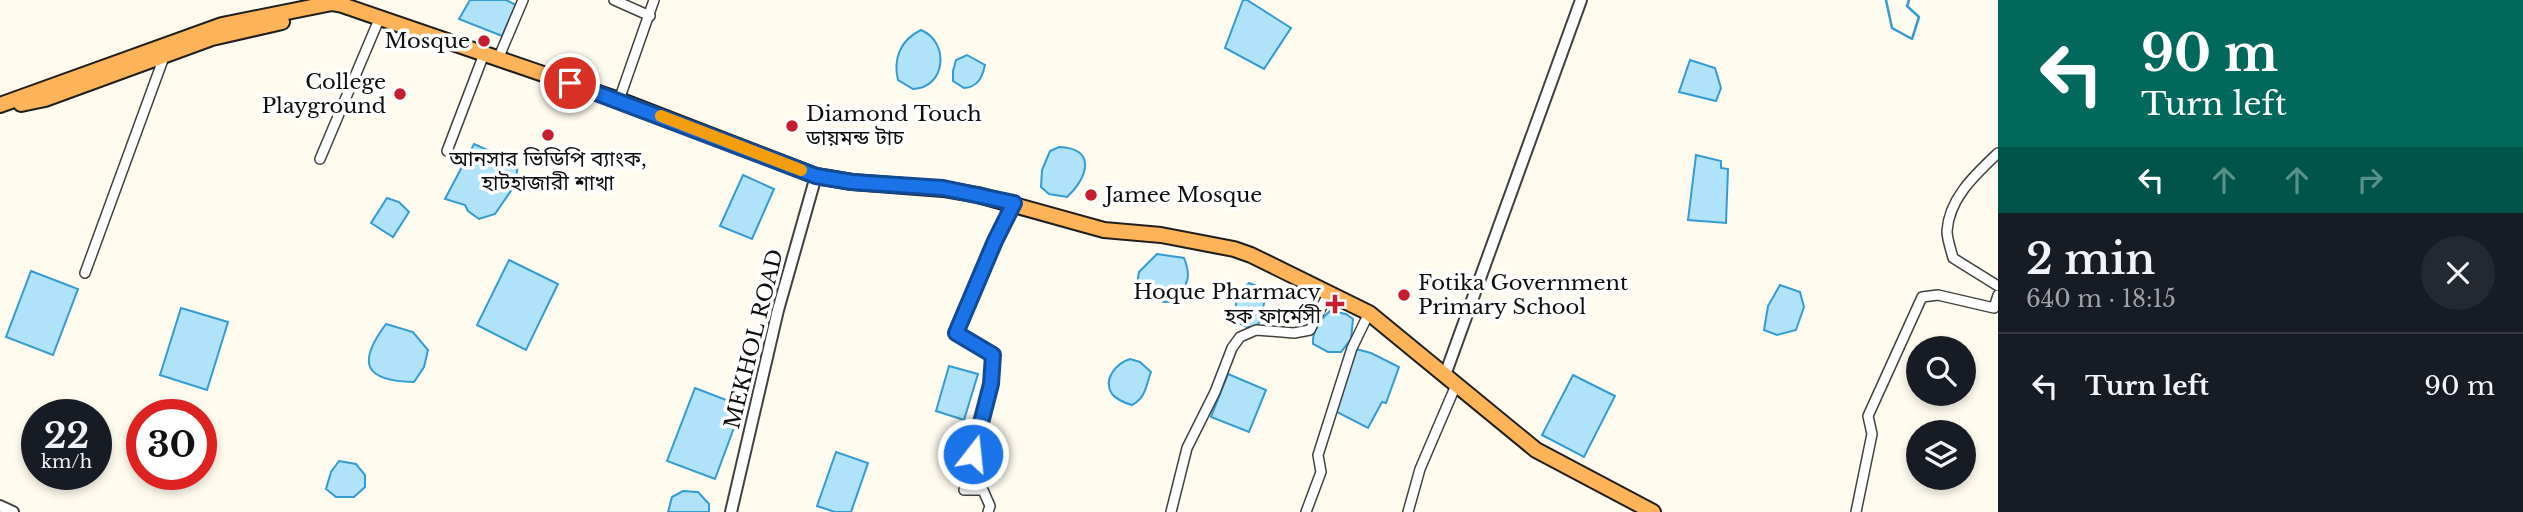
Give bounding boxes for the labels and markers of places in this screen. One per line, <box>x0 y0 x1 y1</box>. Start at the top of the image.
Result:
place label: Mosque <box>385 28 470 54</box>
marker: Mosque <box>476 33 492 49</box>
pin <box>540 53 600 113</box>
place label: College Playground <box>262 69 386 119</box>
marker: College Playground <box>392 86 408 102</box>
place label: Diamond Touch ডায়মন্ড টাচ <box>805 101 982 151</box>
marker: Diamond Touch ডায়মন্ড টাচ <box>784 118 800 134</box>
marker: আনসার ভিডিপি ব্যাংক, হাটহাজারী শাখা <box>540 127 556 143</box>
place label: আনসার ভিডিপি ব্যাংক, হাটহাজারী শাখা <box>448 146 647 196</box>
place label: Jamee Mosque <box>1102 182 1262 208</box>
marker: Jamee Mosque <box>1083 187 1099 203</box>
place label: Fotika Government Primary School <box>1418 270 1628 320</box>
place label: Hoque Pharmacy হক ফার্মেসী <box>1133 279 1322 329</box>
marker: Fotika Government Primary School <box>1396 287 1412 303</box>
marker: Hoque Pharmacy হক ফার্মেসী <box>1327 296 1343 312</box>

